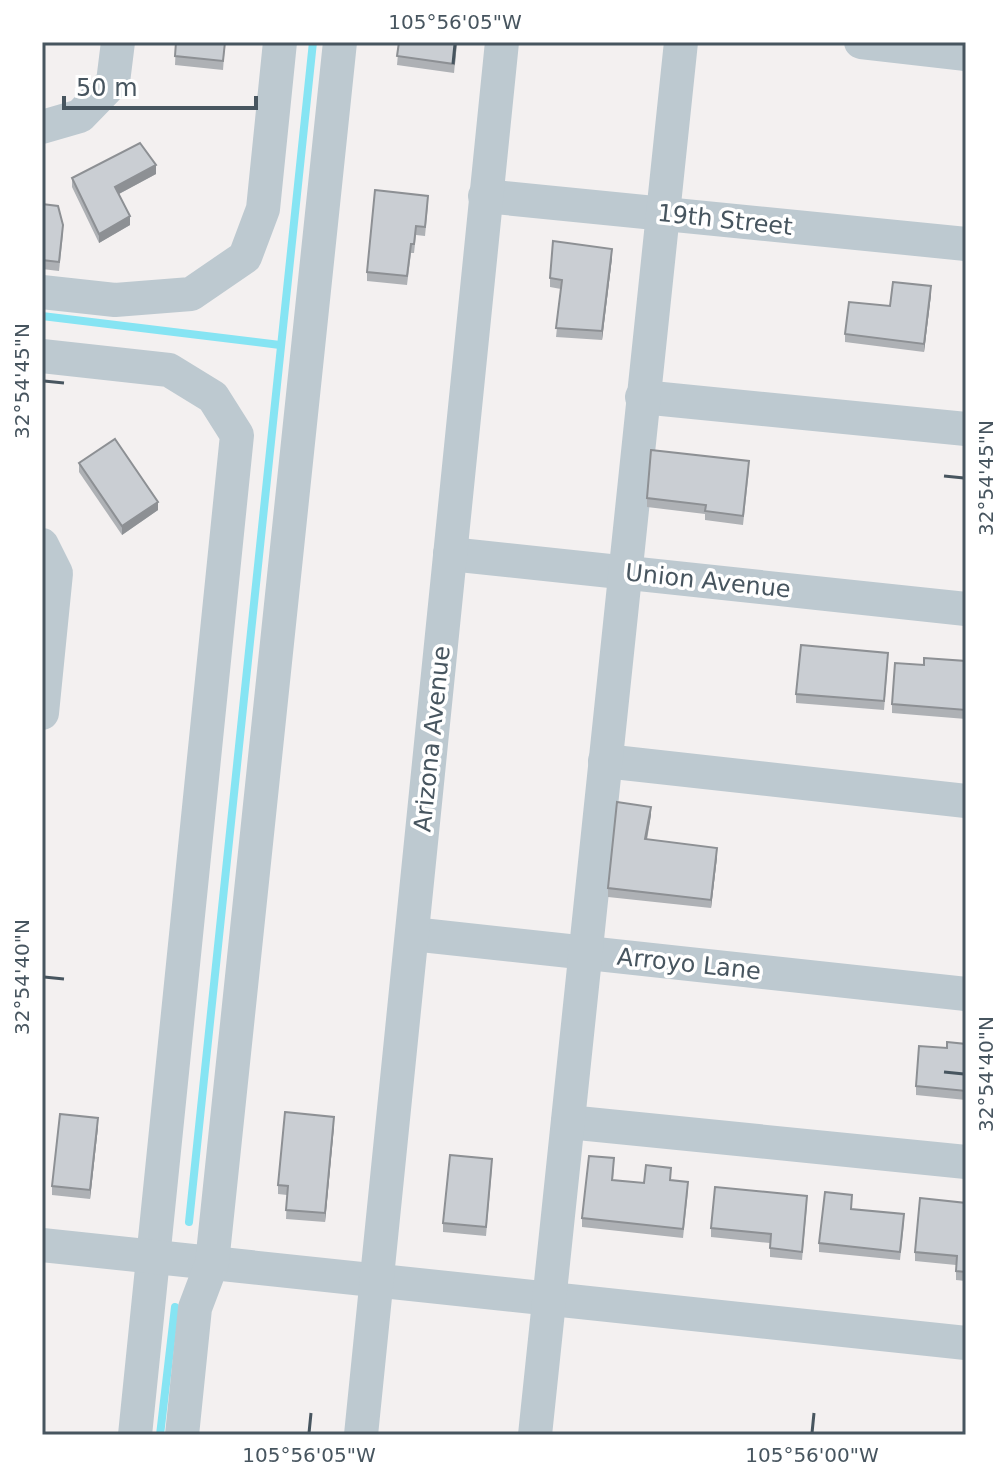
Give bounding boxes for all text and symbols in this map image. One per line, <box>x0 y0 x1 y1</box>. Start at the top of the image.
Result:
text: 105°56'05"W <box>388 10 522 34</box>
scale bar <box>64 60 256 110</box>
text: 50 m <box>76 74 138 102</box>
street label: 19th Street <box>656 199 794 241</box>
text: 32°54'45"N <box>10 323 34 439</box>
text: 32°54'45"N <box>974 420 998 536</box>
street label: Union Avenue <box>624 558 792 604</box>
street label: Arizona Avenue <box>408 645 456 833</box>
text: 32°54'40"N <box>10 919 34 1035</box>
street label: Arroyo Lane <box>616 943 762 985</box>
text: 32°54'40"N <box>974 1016 998 1132</box>
text: 105°56'05"W <box>242 1443 376 1467</box>
text: 105°56'00"W <box>745 1443 879 1467</box>

